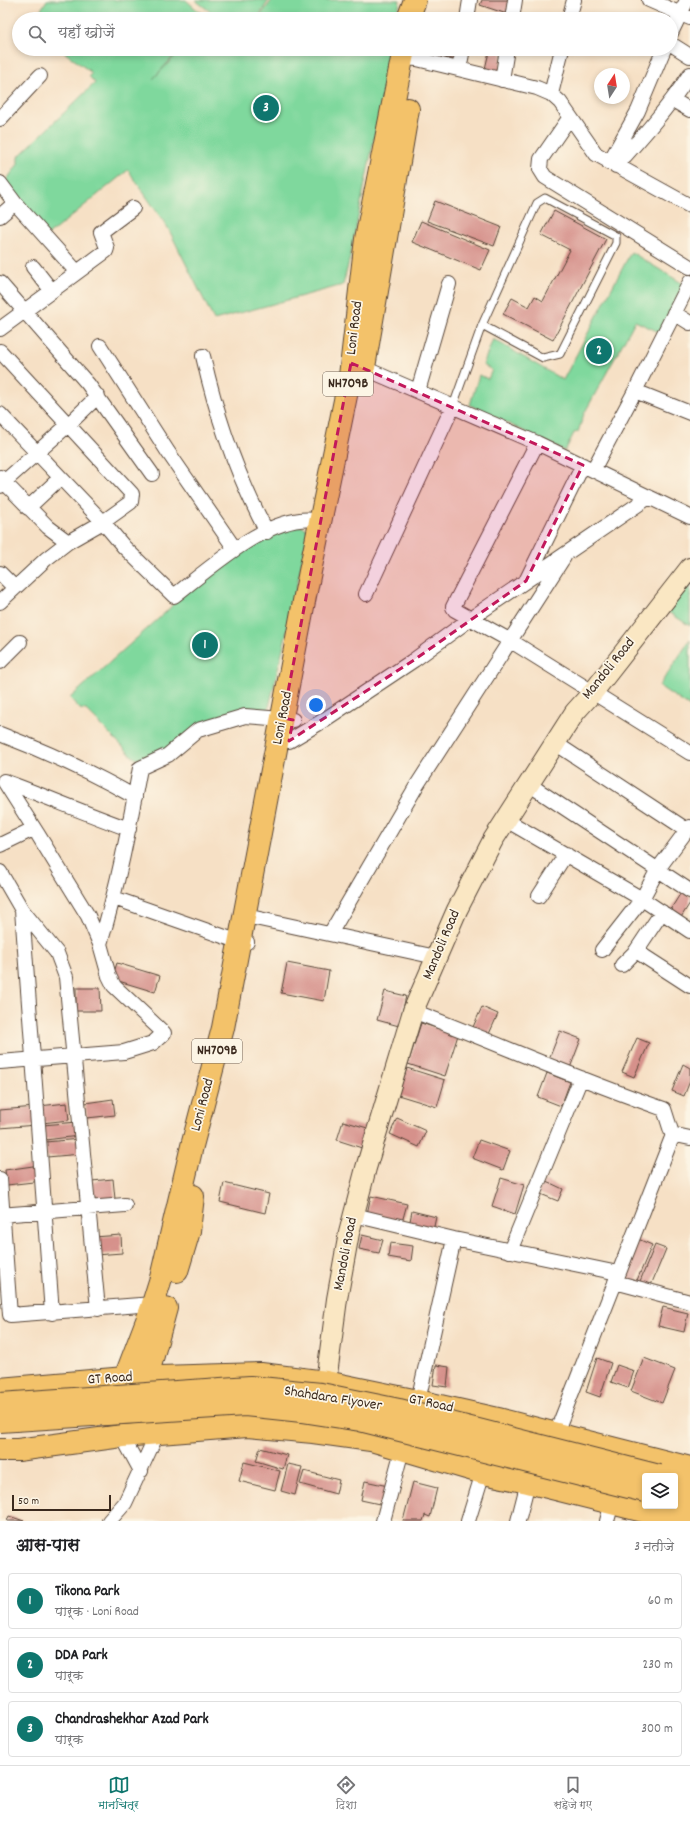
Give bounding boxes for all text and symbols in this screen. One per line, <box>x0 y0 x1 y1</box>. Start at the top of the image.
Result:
search box <box>12 12 678 56</box>
icon: search <box>26 23 48 45</box>
text: यहाँ खोजें <box>58 23 115 45</box>
north arrow <box>594 68 630 104</box>
pin: 3 <box>253 93 279 123</box>
street label: Loni Road <box>341 300 369 356</box>
pin: 2 <box>586 336 612 366</box>
road number: NH709B <box>323 372 373 396</box>
pin: 1 <box>192 630 218 660</box>
street label: Mandoli Road <box>577 633 641 705</box>
street label: Loni Road <box>267 689 299 747</box>
your location <box>306 695 326 715</box>
street label: Mandoli Road <box>417 907 467 983</box>
road number: NH709B <box>192 1039 242 1063</box>
street label: Loni Road <box>185 1076 221 1134</box>
street label: Mandoli Road <box>328 1215 364 1293</box>
street label: GT Road <box>87 1366 133 1392</box>
street label: Shahdara Flyover <box>282 1380 384 1418</box>
street label: GT Road <box>407 1389 455 1419</box>
map controls <box>642 1473 678 1509</box>
button: layers <box>642 1473 678 1509</box>
scale bar <box>12 1493 111 1512</box>
text: 50 m <box>18 1494 39 1510</box>
text: आस-पास <box>16 1535 80 1559</box>
text: 3 नतीजे <box>634 1538 674 1557</box>
text: Tikona Park <box>55 1581 120 1603</box>
text: 1 <box>29 1592 31 1611</box>
text: 60 m <box>648 1592 673 1611</box>
text: पार्क · Loni Road <box>55 1603 139 1622</box>
text: DDA Park <box>55 1645 108 1667</box>
text: 2 <box>27 1656 33 1675</box>
text: 230 m <box>643 1656 673 1675</box>
text: पार्क <box>55 1667 83 1686</box>
text: Chandrashekhar Azad Park <box>55 1709 209 1731</box>
text: 3 <box>27 1720 33 1739</box>
text: 300 m <box>641 1720 673 1739</box>
text: पार्क <box>55 1731 83 1750</box>
tab: मानचित्र <box>98 1774 139 1814</box>
tab: दिशा <box>335 1774 357 1814</box>
tab: सहेजे गए <box>554 1774 592 1814</box>

